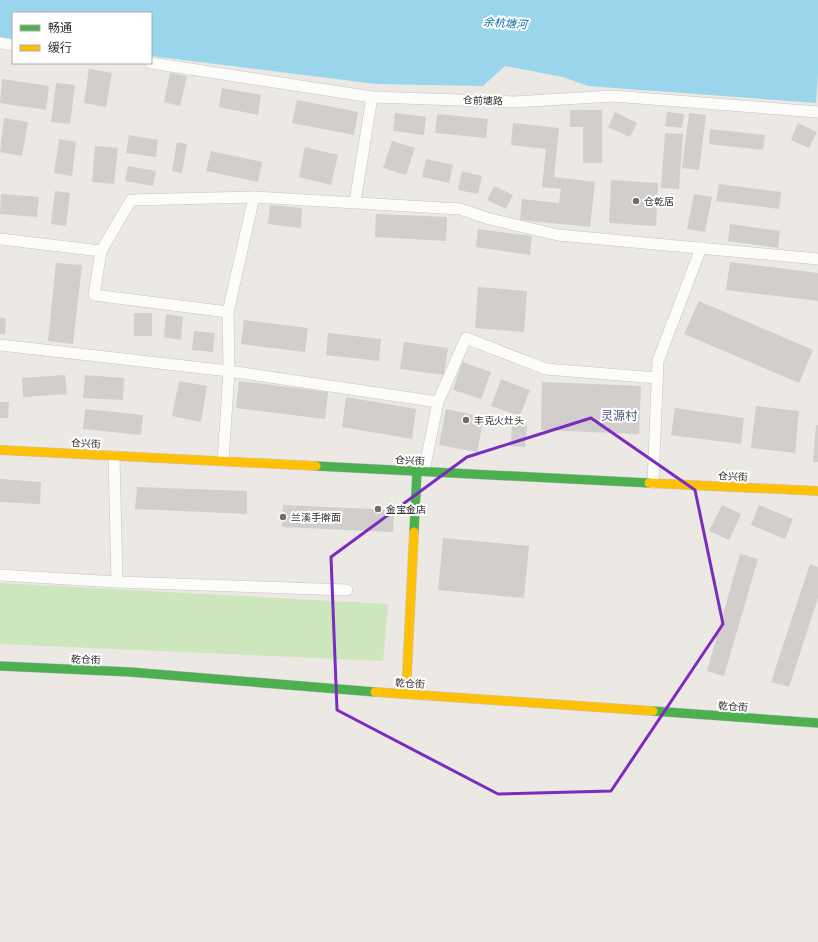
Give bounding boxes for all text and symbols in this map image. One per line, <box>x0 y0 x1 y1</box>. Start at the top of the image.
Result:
legend <box>12 12 152 64</box>
water label: 余杭塘河 <box>483 14 529 32</box>
text: 畅通 <box>48 20 72 35</box>
text: 缓行 <box>48 40 72 55</box>
street label: 仓前塘路 <box>463 93 503 108</box>
place label: 仓乾居 <box>644 195 674 208</box>
marker: 仓乾居 <box>631 196 641 206</box>
district label: 灵源村 <box>601 408 638 423</box>
place label: 丰克火灶头 <box>474 414 524 427</box>
marker: 丰克火灶头 <box>461 415 471 425</box>
street label: 仓兴街 <box>71 436 101 451</box>
street label: 仓兴街 <box>395 453 425 468</box>
street label: 仓兴街 <box>718 469 748 484</box>
place label: 金宝金店 <box>386 503 426 516</box>
marker: 金宝金店 <box>373 504 383 514</box>
place label: 兰溪手擀面 <box>291 511 341 524</box>
marker: 兰溪手擀面 <box>278 512 288 522</box>
street label: 乾仓街 <box>71 652 101 667</box>
street label: 乾仓街 <box>395 676 425 691</box>
street label: 乾仓街 <box>718 699 748 714</box>

